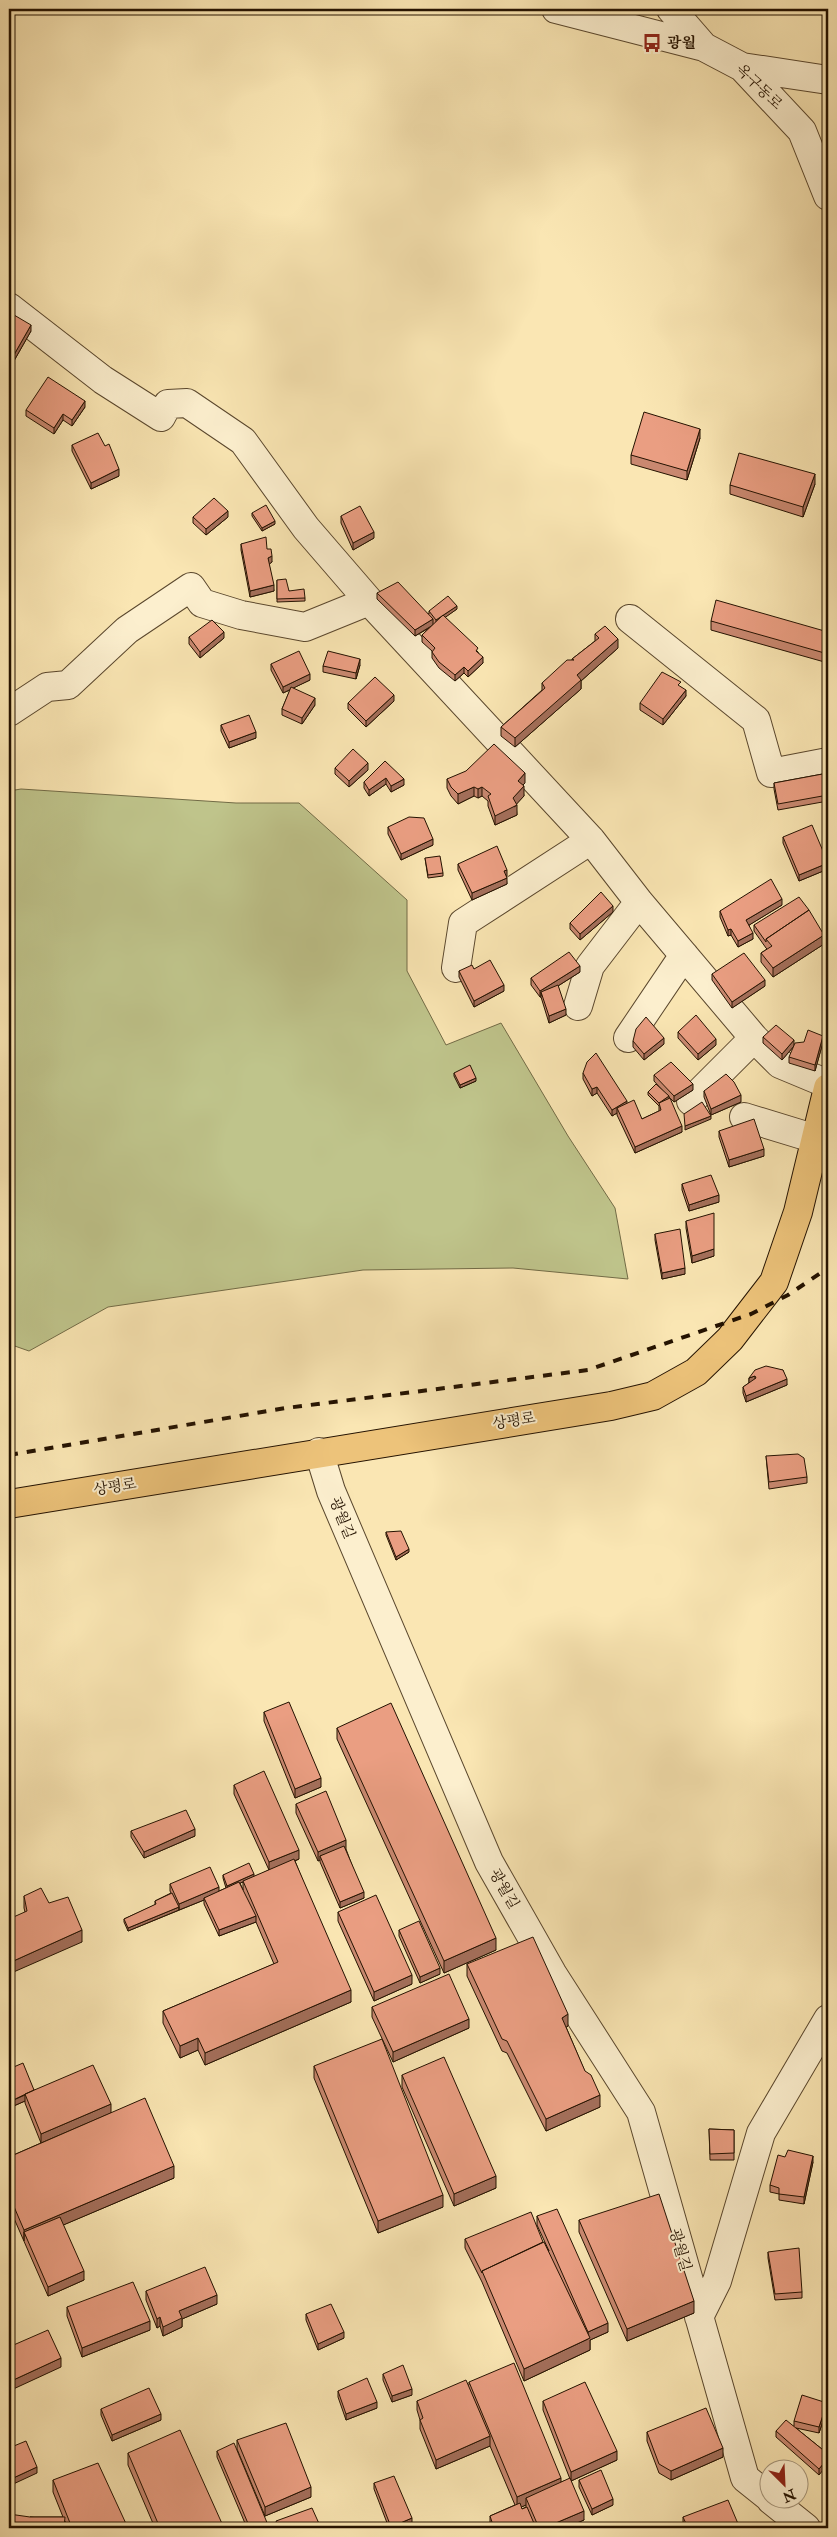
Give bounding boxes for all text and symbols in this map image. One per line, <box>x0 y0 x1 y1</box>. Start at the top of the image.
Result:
bus stop icon: 광월 <box>641 32 663 54</box>
place label: 광월 <box>667 34 696 53</box>
street label: 옥구동로 <box>732 60 787 114</box>
street label: 상평로 <box>491 1408 537 1434</box>
street label: 상평로 <box>92 1474 138 1500</box>
street label: 광월길 <box>325 1494 359 1542</box>
street label: 광월길 <box>485 1865 523 1913</box>
street label: 광월길 <box>665 2226 695 2274</box>
north arrow <box>760 2460 810 2510</box>
text: N <box>779 2485 799 2506</box>

